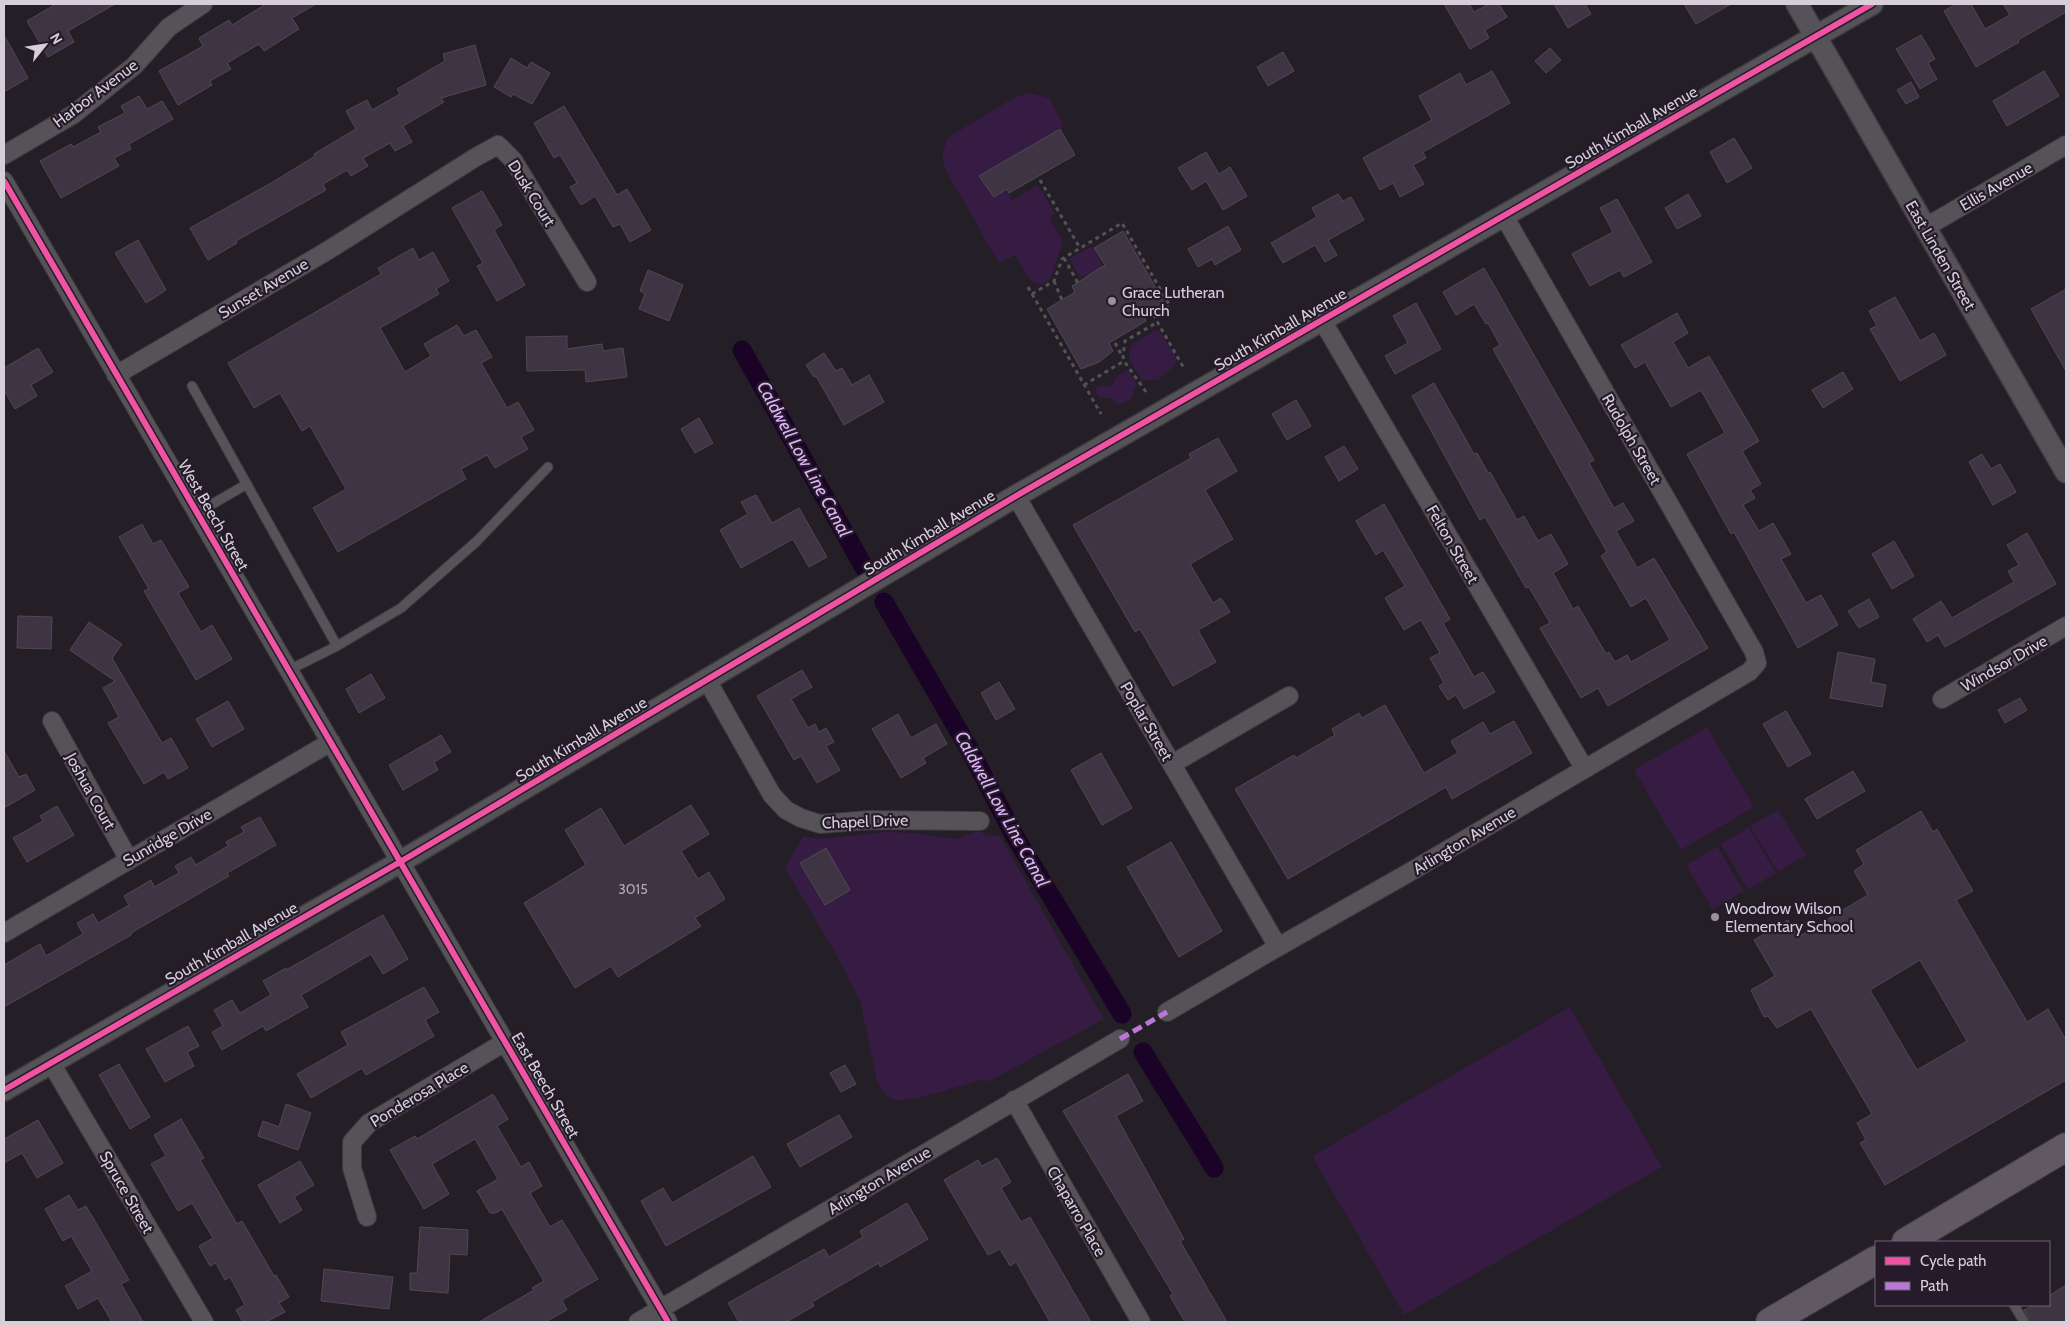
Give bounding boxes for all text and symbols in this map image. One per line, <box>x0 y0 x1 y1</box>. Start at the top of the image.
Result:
north arrow <box>20 20 70 70</box>
text: N <box>46 30 67 47</box>
street label: Harbor Avenue <box>49 55 141 131</box>
street label: South Kimball Avenue <box>1562 82 1701 173</box>
street label: Dusk Court <box>504 157 560 230</box>
street label: Ellis Avenue <box>1957 158 2036 215</box>
street label: East Linden Street <box>1902 197 1980 314</box>
street label: Sunset Avenue <box>215 254 311 323</box>
place label: Grace Lutheran Church <box>1122 283 1224 320</box>
street label: South Kimball Avenue <box>1211 284 1350 375</box>
marker: Grace Lutheran Church <box>1106 295 1118 307</box>
water label: Caldwell Low Line Canal <box>752 377 856 541</box>
street label: Rudolph Street <box>1598 391 1665 489</box>
street label: West Beech Street <box>174 456 253 575</box>
street label: South Kimball Avenue <box>860 486 998 579</box>
street label: Felton Street <box>1423 502 1483 587</box>
street label: Windsor Drive <box>1958 631 2051 696</box>
street label: Poplar Street <box>1116 678 1177 765</box>
street label: South Kimball Avenue <box>512 693 650 786</box>
water label: Caldwell Low Line Canal <box>950 727 1054 891</box>
street label: Joshua Court <box>61 749 120 833</box>
street label: Arlington Avenue <box>1409 802 1519 879</box>
street label: Sunridge Drive <box>119 804 215 871</box>
street label: Chapel Drive <box>821 810 909 833</box>
house number: 3015 <box>618 880 648 898</box>
street label: South Kimball Avenue <box>162 898 301 989</box>
place label: Woodrow Wilson Elementary School <box>1725 899 1853 936</box>
marker: Woodrow Wilson Elementary School <box>1709 911 1721 923</box>
street label: East Beech Street <box>508 1029 584 1142</box>
street label: Ponderosa Place <box>367 1058 472 1131</box>
street label: Arlington Avenue <box>824 1142 934 1219</box>
street label: Spruce Street <box>95 1148 158 1237</box>
street label: Chaparro Place <box>1043 1163 1110 1260</box>
legend <box>1875 1241 2050 1306</box>
text: Cycle path <box>1920 1252 1986 1270</box>
text: Path <box>1920 1277 1949 1295</box>

